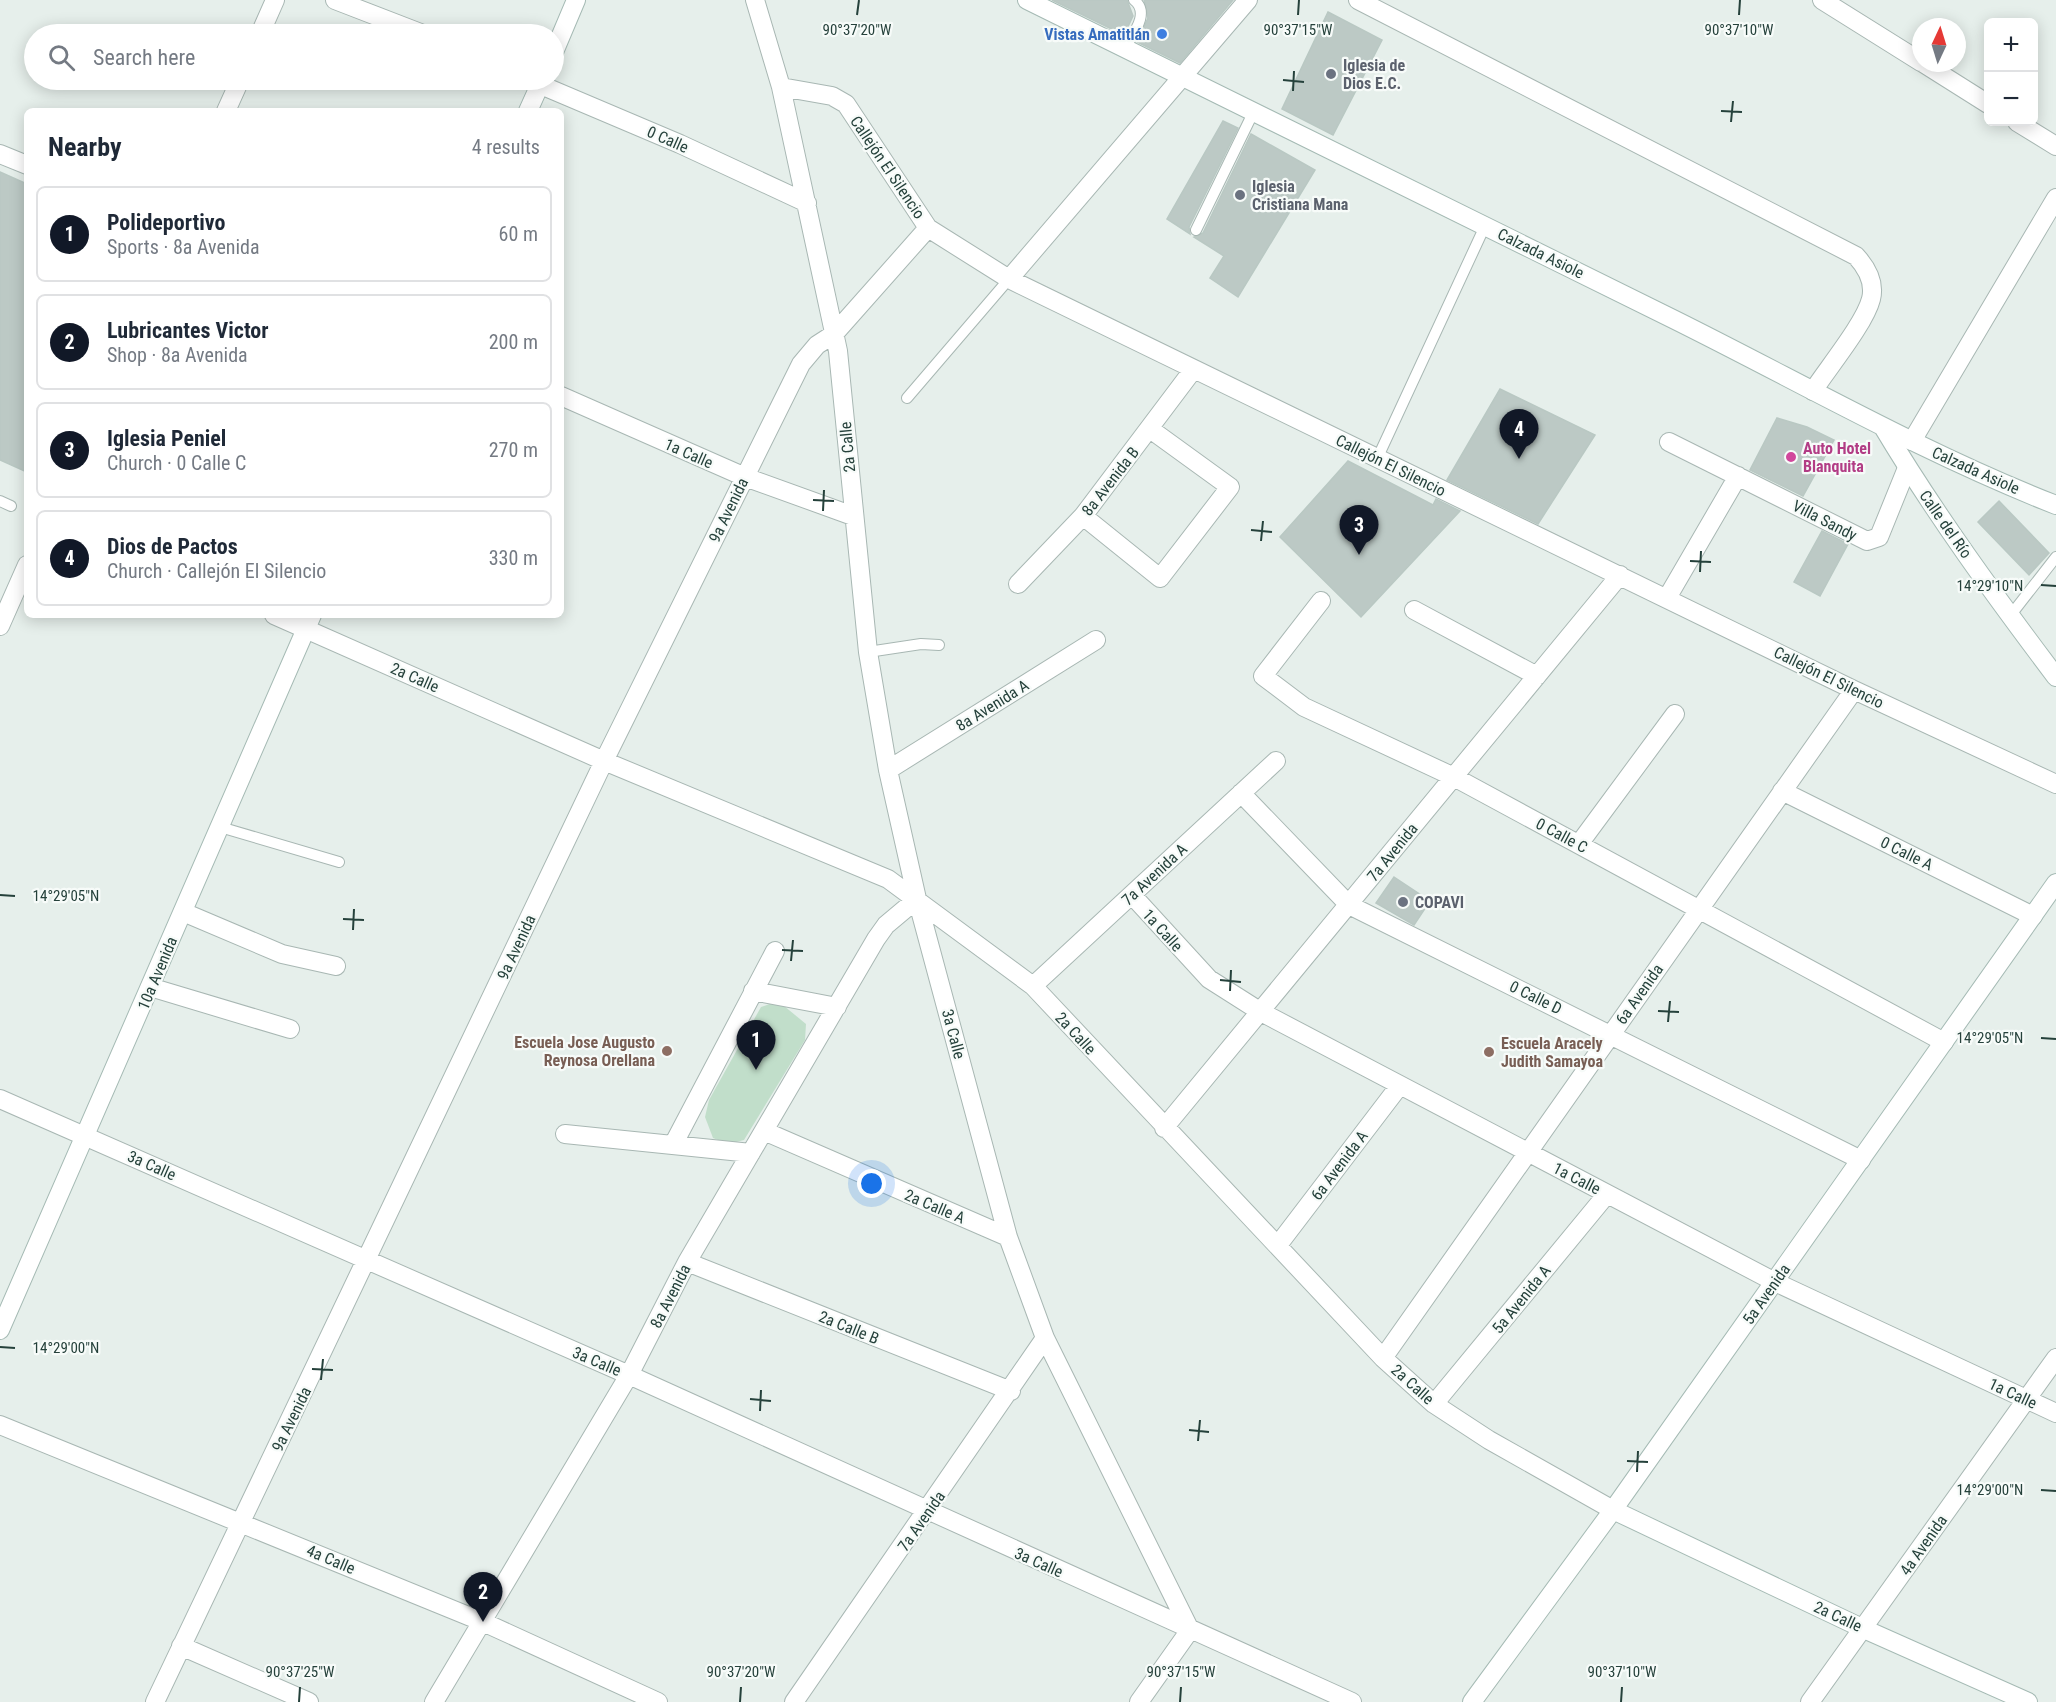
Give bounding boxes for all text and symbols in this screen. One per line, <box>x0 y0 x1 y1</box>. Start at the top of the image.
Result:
north arrow <box>1912 18 1966 72</box>
map controls <box>1984 18 2038 126</box>
button: + <box>1984 18 2038 72</box>
text: 90°37'20"W <box>823 21 892 39</box>
text: 90°37'15"W <box>1264 21 1333 39</box>
text: 90°37'10"W <box>1705 21 1774 39</box>
search box <box>24 24 564 90</box>
place label: Vistas Amatitlán <box>1044 25 1150 44</box>
marker: Vistas Amatitlán <box>1155 27 1169 41</box>
icon: search <box>45 41 78 74</box>
text: Search here <box>93 45 195 70</box>
place label: Iglesia de Dios E.C. <box>1343 56 1406 93</box>
marker: Iglesia de Dios E.C. <box>1324 67 1338 81</box>
button: − <box>1984 72 2038 126</box>
street label: Callejón El Silencio <box>846 112 929 222</box>
street label: 0 Calle <box>644 122 691 157</box>
text: Nearby <box>48 132 122 162</box>
text: 4 results <box>472 135 540 159</box>
place label: Iglesia Cristiana Mana <box>1252 177 1349 214</box>
marker: Iglesia Cristiana Mana <box>1233 188 1247 202</box>
text: Polideportivo <box>107 210 225 235</box>
text: 1 <box>64 222 75 246</box>
text: 60 m <box>499 222 538 246</box>
street label: Calzada Asiole <box>1494 224 1587 283</box>
text: Sports · 8a Avenida <box>107 235 260 259</box>
text: Lubricantes Victor <box>107 318 269 343</box>
text: 2 <box>64 330 75 354</box>
text: 200 m <box>489 330 538 354</box>
text: Shop · 8a Avenida <box>107 343 248 367</box>
pin: 4 <box>1500 410 1538 459</box>
street label: 2a Calle <box>836 421 859 473</box>
text: Iglesia Peniel <box>107 426 226 451</box>
street label: Callejón El Silencio <box>1333 431 1449 500</box>
street label: 1a Calle <box>662 434 716 472</box>
text: 3 <box>64 438 75 462</box>
text: 270 m <box>489 438 538 462</box>
place label: Auto Hotel Blanquita <box>1803 439 1871 476</box>
street label: 8a Avenida B <box>1078 443 1143 519</box>
street label: Calzada Asiole <box>1929 443 2022 498</box>
marker: Auto Hotel Blanquita <box>1784 450 1798 464</box>
text: Church · 0 Calle C <box>107 451 246 475</box>
street label: 9a Avenida <box>705 475 752 546</box>
street label: Calle del Río <box>1915 487 1976 562</box>
street label: Villa Sandy <box>1789 496 1860 545</box>
pin: 3 <box>1340 506 1378 555</box>
text: Dios de Pactos <box>107 534 238 559</box>
text: 4 <box>64 546 75 570</box>
text: 330 m <box>489 546 538 570</box>
text: Church · Callejón El Silencio <box>107 559 326 583</box>
text: 14°29'10"N <box>1957 577 2023 595</box>
street label: Callejón El Silencio <box>1771 643 1887 712</box>
street label: 2a Calle <box>388 658 442 696</box>
street label: 8a Avenida A <box>952 676 1032 735</box>
street label: 0 Calle C <box>1533 814 1591 857</box>
street label: 7a Avenida <box>1363 819 1422 885</box>
street label: 0 Calle A <box>1877 833 1936 874</box>
street label: 7a Avenida A <box>1118 839 1191 909</box>
text: 14°29'05"N <box>33 887 99 905</box>
place label: COPAVI <box>1415 893 1464 912</box>
marker: COPAVI <box>1396 895 1410 909</box>
street label: 1a Calle <box>1139 905 1187 956</box>
street label: 9a Avenida <box>493 912 540 983</box>
street label: 10a Avenida <box>134 934 181 1012</box>
street label: 6a Avenida <box>1612 960 1667 1028</box>
street label: 0 Calle D <box>1506 977 1565 1018</box>
street label: 3a Calle <box>938 1007 969 1061</box>
street label: 2a Calle <box>1051 1008 1100 1058</box>
pin: 1 <box>736 1020 776 1070</box>
text: 14°29'05"N <box>1957 1029 2023 1047</box>
place label: Escuela Jose Augusto Reynosa Orellana <box>514 1033 655 1070</box>
place label: Escuela Aracely Judith Samayoa <box>1501 1034 1604 1071</box>
marker: Escuela Jose Augusto Reynosa Orellana <box>660 1044 674 1058</box>
marker: Escuela Aracely Judith Samayoa <box>1482 1045 1496 1059</box>
street label: 6a Avenida A <box>1307 1127 1372 1204</box>
street label: 3a Calle <box>125 1146 179 1184</box>
street label: 1a Calle <box>1550 1158 1604 1198</box>
your location <box>857 1169 886 1198</box>
street label: 2a Calle A <box>902 1185 968 1228</box>
street label: 5a Avenida <box>1739 1260 1794 1328</box>
street label: 8a Avenida <box>646 1261 695 1331</box>
street label: 5a Avenida A <box>1488 1261 1555 1337</box>
street label: 2a Calle B <box>816 1307 882 1348</box>
text: 14°29'00"N <box>33 1339 99 1357</box>
street label: 3a Calle <box>570 1343 624 1380</box>
street label: 2a Calle <box>1387 1360 1438 1408</box>
street label: 1a Calle <box>1986 1374 2040 1413</box>
street label: 9a Avenida <box>268 1384 315 1455</box>
text: 14°29'00"N <box>1957 1481 2023 1499</box>
street label: 7a Avenida <box>894 1487 949 1555</box>
street label: 4a Avenida <box>1896 1511 1951 1579</box>
street label: 4a Calle <box>304 1541 358 1578</box>
street label: 3a Calle <box>1012 1543 1066 1581</box>
pin: 2 <box>464 1572 502 1622</box>
street label: 2a Calle <box>1811 1597 1865 1636</box>
text: 90°37'25"W <box>266 1663 335 1681</box>
text: 90°37'20"W <box>707 1663 776 1681</box>
text: 90°37'15"W <box>1147 1663 1216 1681</box>
text: 90°37'10"W <box>1588 1663 1657 1681</box>

